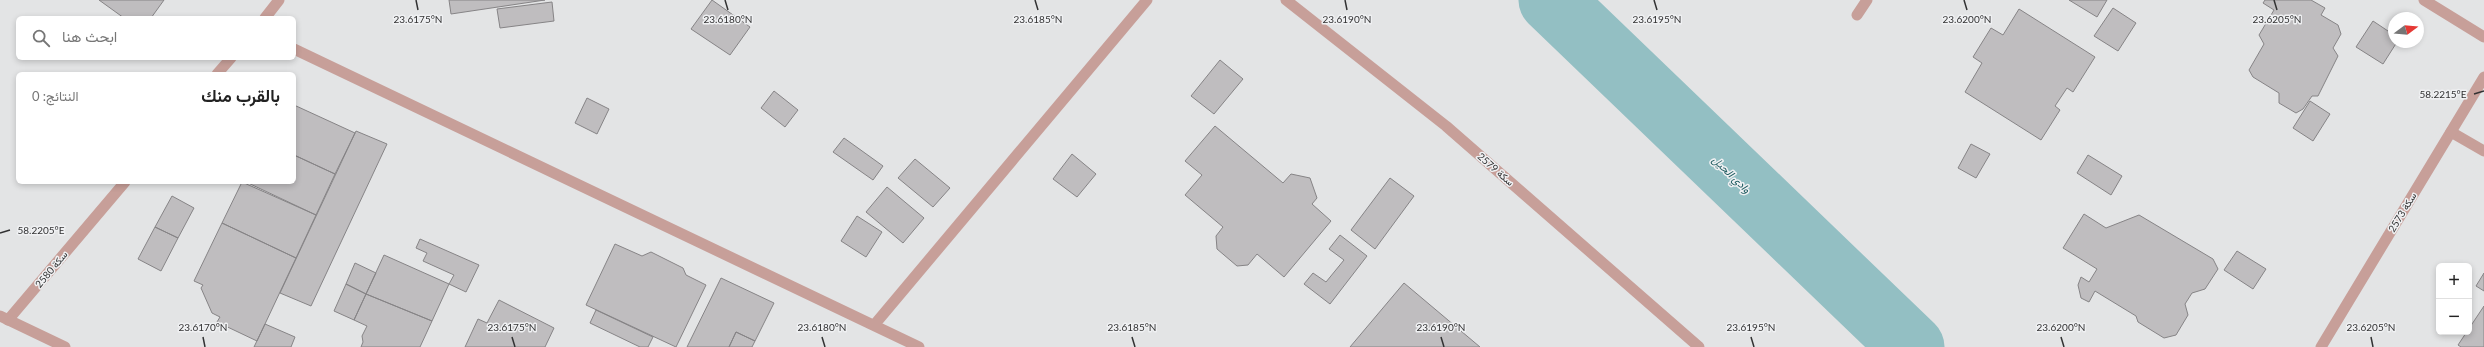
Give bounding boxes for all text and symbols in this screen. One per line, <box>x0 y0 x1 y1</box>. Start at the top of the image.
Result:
north arrow <box>2388 12 2424 48</box>
text: 23.6175°N <box>394 13 442 25</box>
text: 23.6180°N <box>704 13 752 25</box>
text: 23.6185°N <box>1014 13 1062 25</box>
text: 23.6190°N <box>1323 13 1371 25</box>
text: 23.6195°N <box>1633 13 1681 25</box>
text: 23.6200°N <box>1943 13 1991 25</box>
text: 23.6205°N <box>2253 13 2301 25</box>
search box <box>16 16 296 60</box>
icon: search <box>30 27 52 49</box>
text: ابحث هنا <box>62 27 117 45</box>
text: بالقرب منك <box>201 85 280 106</box>
text: النتائج: 0 <box>32 88 79 104</box>
text: 58.2215°E <box>2419 88 2467 100</box>
street label: سكة 2579 <box>1475 150 1517 188</box>
water label: وادي الحيل <box>1708 153 1754 198</box>
street label: سكة 2573 <box>2386 190 2419 234</box>
text: 58.2205°E <box>17 224 65 236</box>
street label: سكة 2580 <box>32 248 70 290</box>
map controls <box>2436 263 2472 335</box>
button: + <box>2436 263 2472 299</box>
button: − <box>2436 299 2472 335</box>
text: 23.6170°N <box>179 321 227 333</box>
text: 23.6175°N <box>488 321 536 333</box>
text: 23.6180°N <box>798 321 846 333</box>
text: 23.6185°N <box>1108 321 1156 333</box>
text: 23.6190°N <box>1417 321 1465 333</box>
text: 23.6195°N <box>1727 321 1775 333</box>
text: 23.6200°N <box>2037 321 2085 333</box>
text: 23.6205°N <box>2347 321 2395 333</box>

